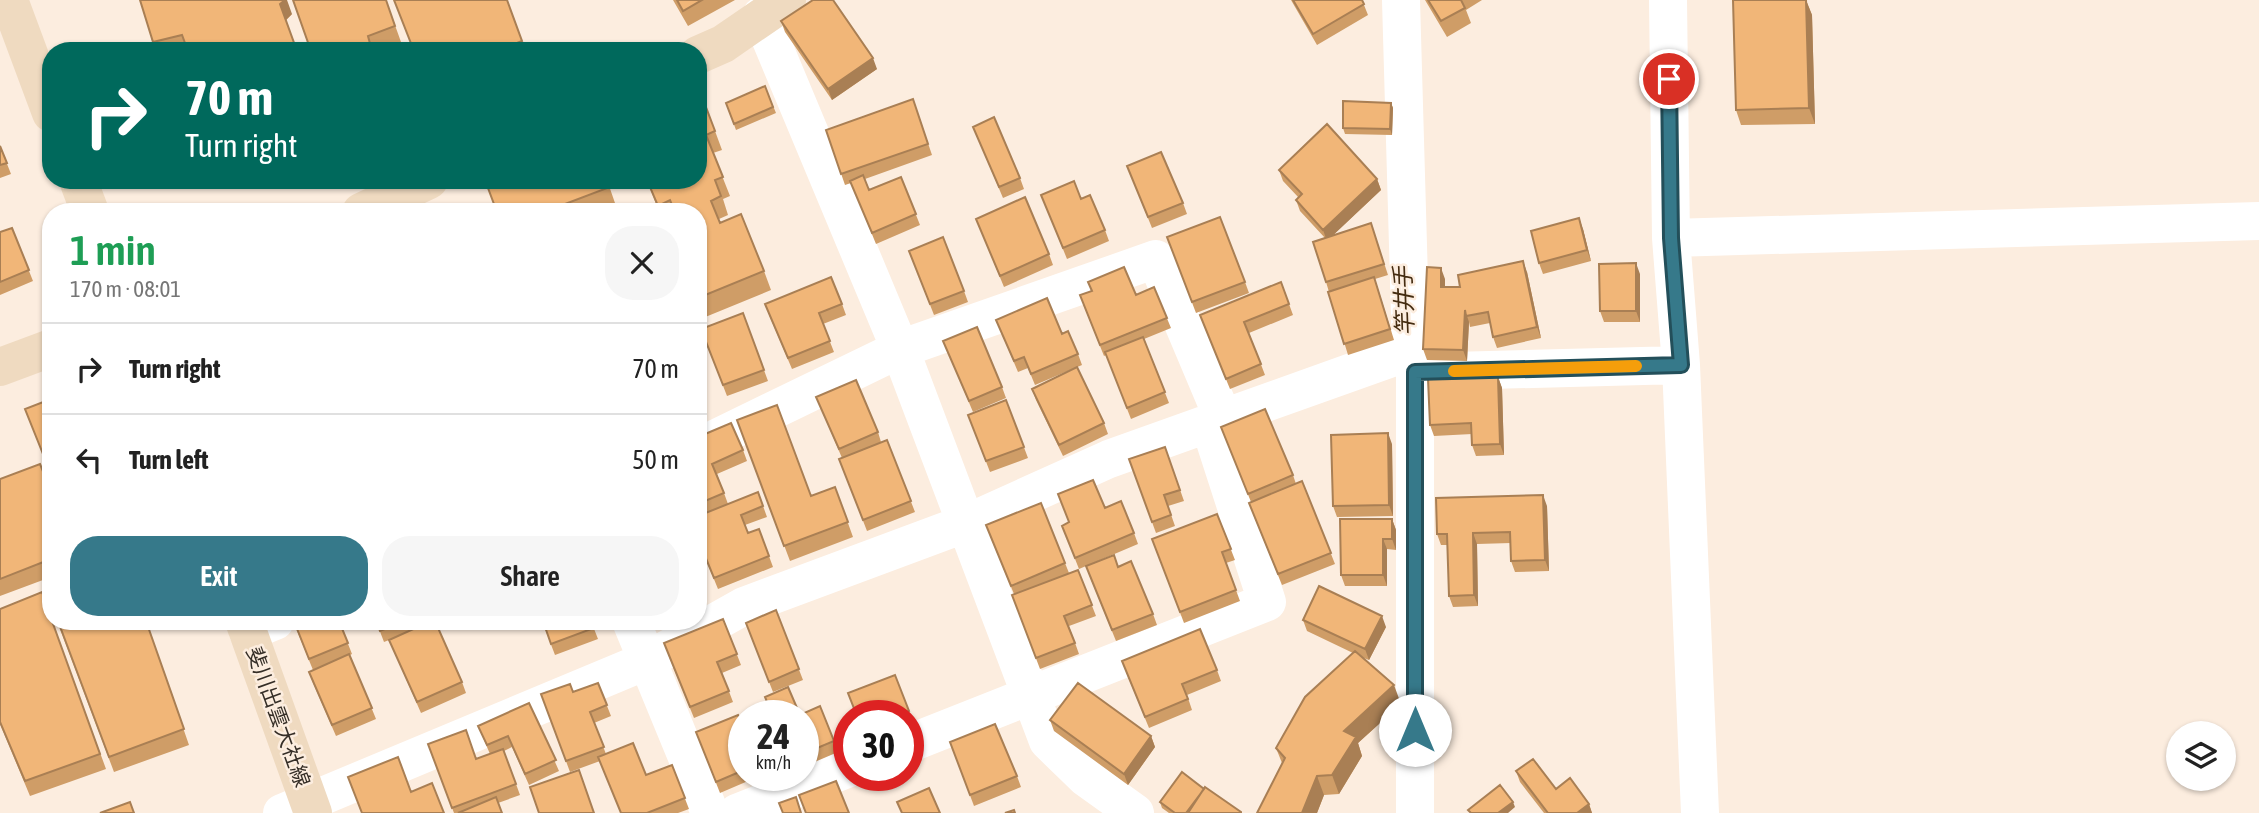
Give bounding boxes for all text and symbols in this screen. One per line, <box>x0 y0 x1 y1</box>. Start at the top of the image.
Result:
pin <box>1639 49 1699 109</box>
icon: arrive <box>1650 60 1688 98</box>
text: 70 m <box>185 69 273 125</box>
icon: right <box>70 70 161 161</box>
text: Turn right <box>185 127 298 164</box>
text: 1 min <box>70 226 156 274</box>
button: close <box>605 226 679 300</box>
water label: 竿井手 <box>1390 264 1418 336</box>
text: 170 m · 08:01 <box>70 276 181 302</box>
icon: right <box>70 350 108 388</box>
text: Turn right <box>129 354 220 384</box>
text: 70 m <box>632 354 679 384</box>
icon: left <box>70 441 108 479</box>
text: Turn left <box>129 445 209 475</box>
text: 50 m <box>632 445 679 475</box>
button: Exit <box>70 536 368 616</box>
button: Share <box>382 536 679 616</box>
street label: 斐川出雲大社線 <box>243 643 315 790</box>
position arrow <box>1378 693 1452 767</box>
speed limit sign: 30 <box>833 700 924 791</box>
text: 24 <box>757 716 790 756</box>
map controls <box>2166 721 2236 791</box>
button: layers <box>2166 721 2236 791</box>
text: km/h <box>756 752 791 773</box>

